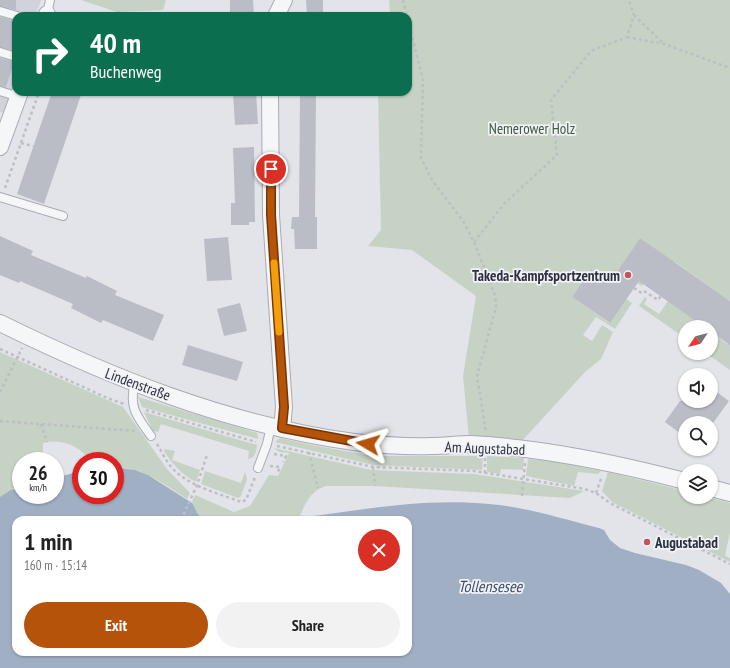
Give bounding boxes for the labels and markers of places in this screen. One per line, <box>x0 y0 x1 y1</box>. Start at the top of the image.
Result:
pin <box>254 152 288 186</box>
place label: Takeda-Kampfsportzentrum <box>472 266 620 285</box>
marker: Takeda-Kampfsportzentrum <box>623 270 633 280</box>
place label: Augustabad <box>654 533 718 552</box>
marker: Augustabad <box>642 537 652 547</box>

